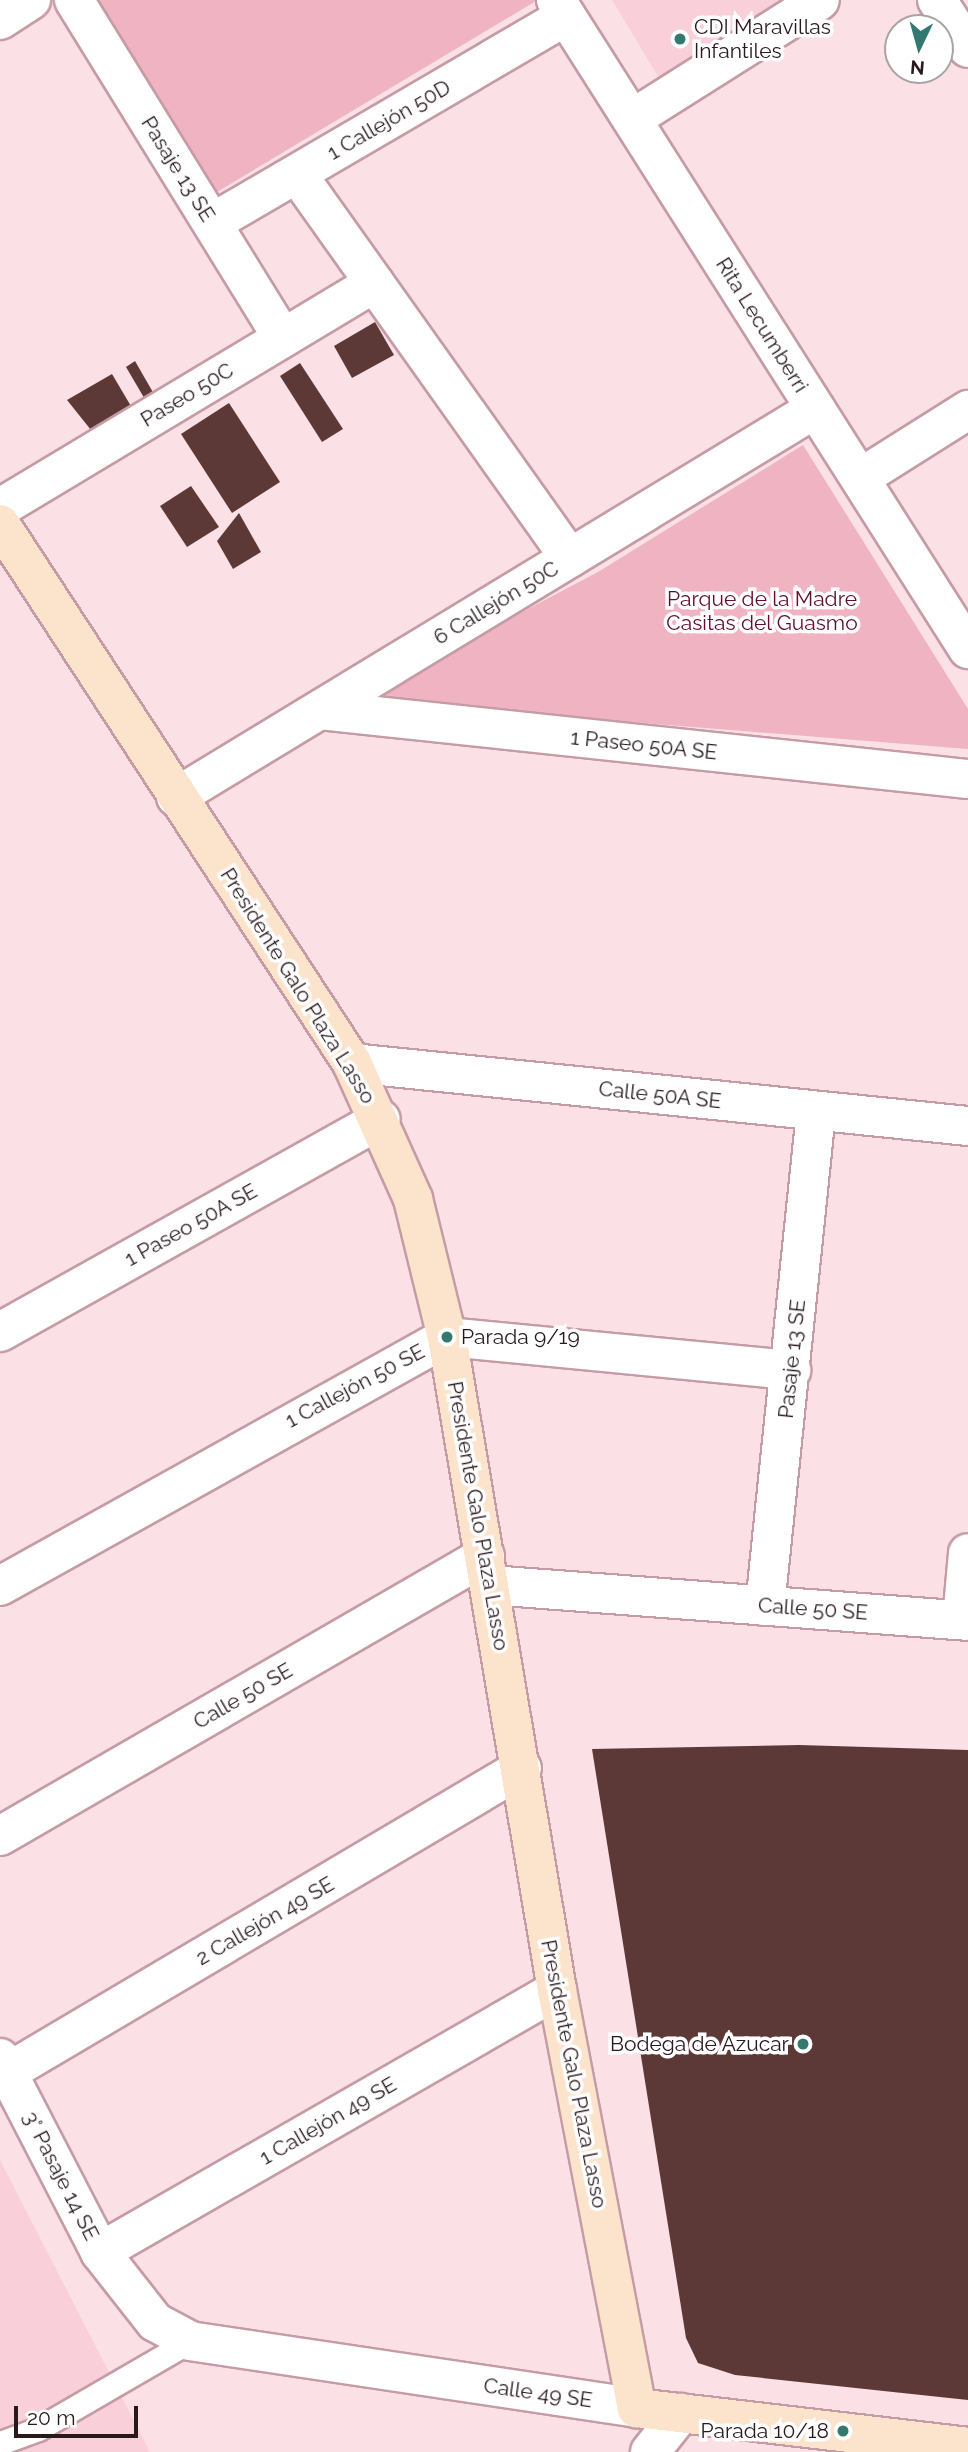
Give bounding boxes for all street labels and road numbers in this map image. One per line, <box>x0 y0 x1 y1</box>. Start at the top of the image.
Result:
street label: 1 Callejón 50D <box>323 75 455 165</box>
street label: Pasaje 13 SE <box>136 112 220 226</box>
street label: Rita Lecumberri <box>710 253 814 397</box>
street label: Paseo 50C <box>136 358 238 432</box>
street label: 6 Callejón 50C <box>429 556 563 650</box>
street label: 1 Paseo 50A SE <box>569 725 719 765</box>
street label: Presidente Galo Plaza Lasso <box>215 864 381 1108</box>
street label: Calle 50A SE <box>597 1076 723 1114</box>
street label: 1 Paseo 50A SE <box>120 1178 262 1272</box>
street label: Pasaje 13 SE <box>773 1298 811 1420</box>
street label: 1 Callejón 50 SE <box>281 1339 429 1433</box>
street label: Presidente Galo Plaza Lasso <box>442 1379 514 1653</box>
street label: Calle 50 SE <box>757 1593 869 1625</box>
street label: Calle 50 SE <box>189 1658 297 1734</box>
street label: 2 Callejón 49 SE <box>191 1871 339 1971</box>
street label: Presidente Galo Plaza Lasso <box>536 1938 612 2210</box>
street label: 1 Callejón 49 SE <box>255 2072 401 2170</box>
street label: 3° Pasaje 14 SE <box>18 2107 104 2245</box>
street label: Calle 49 SE <box>482 2373 594 2413</box>

